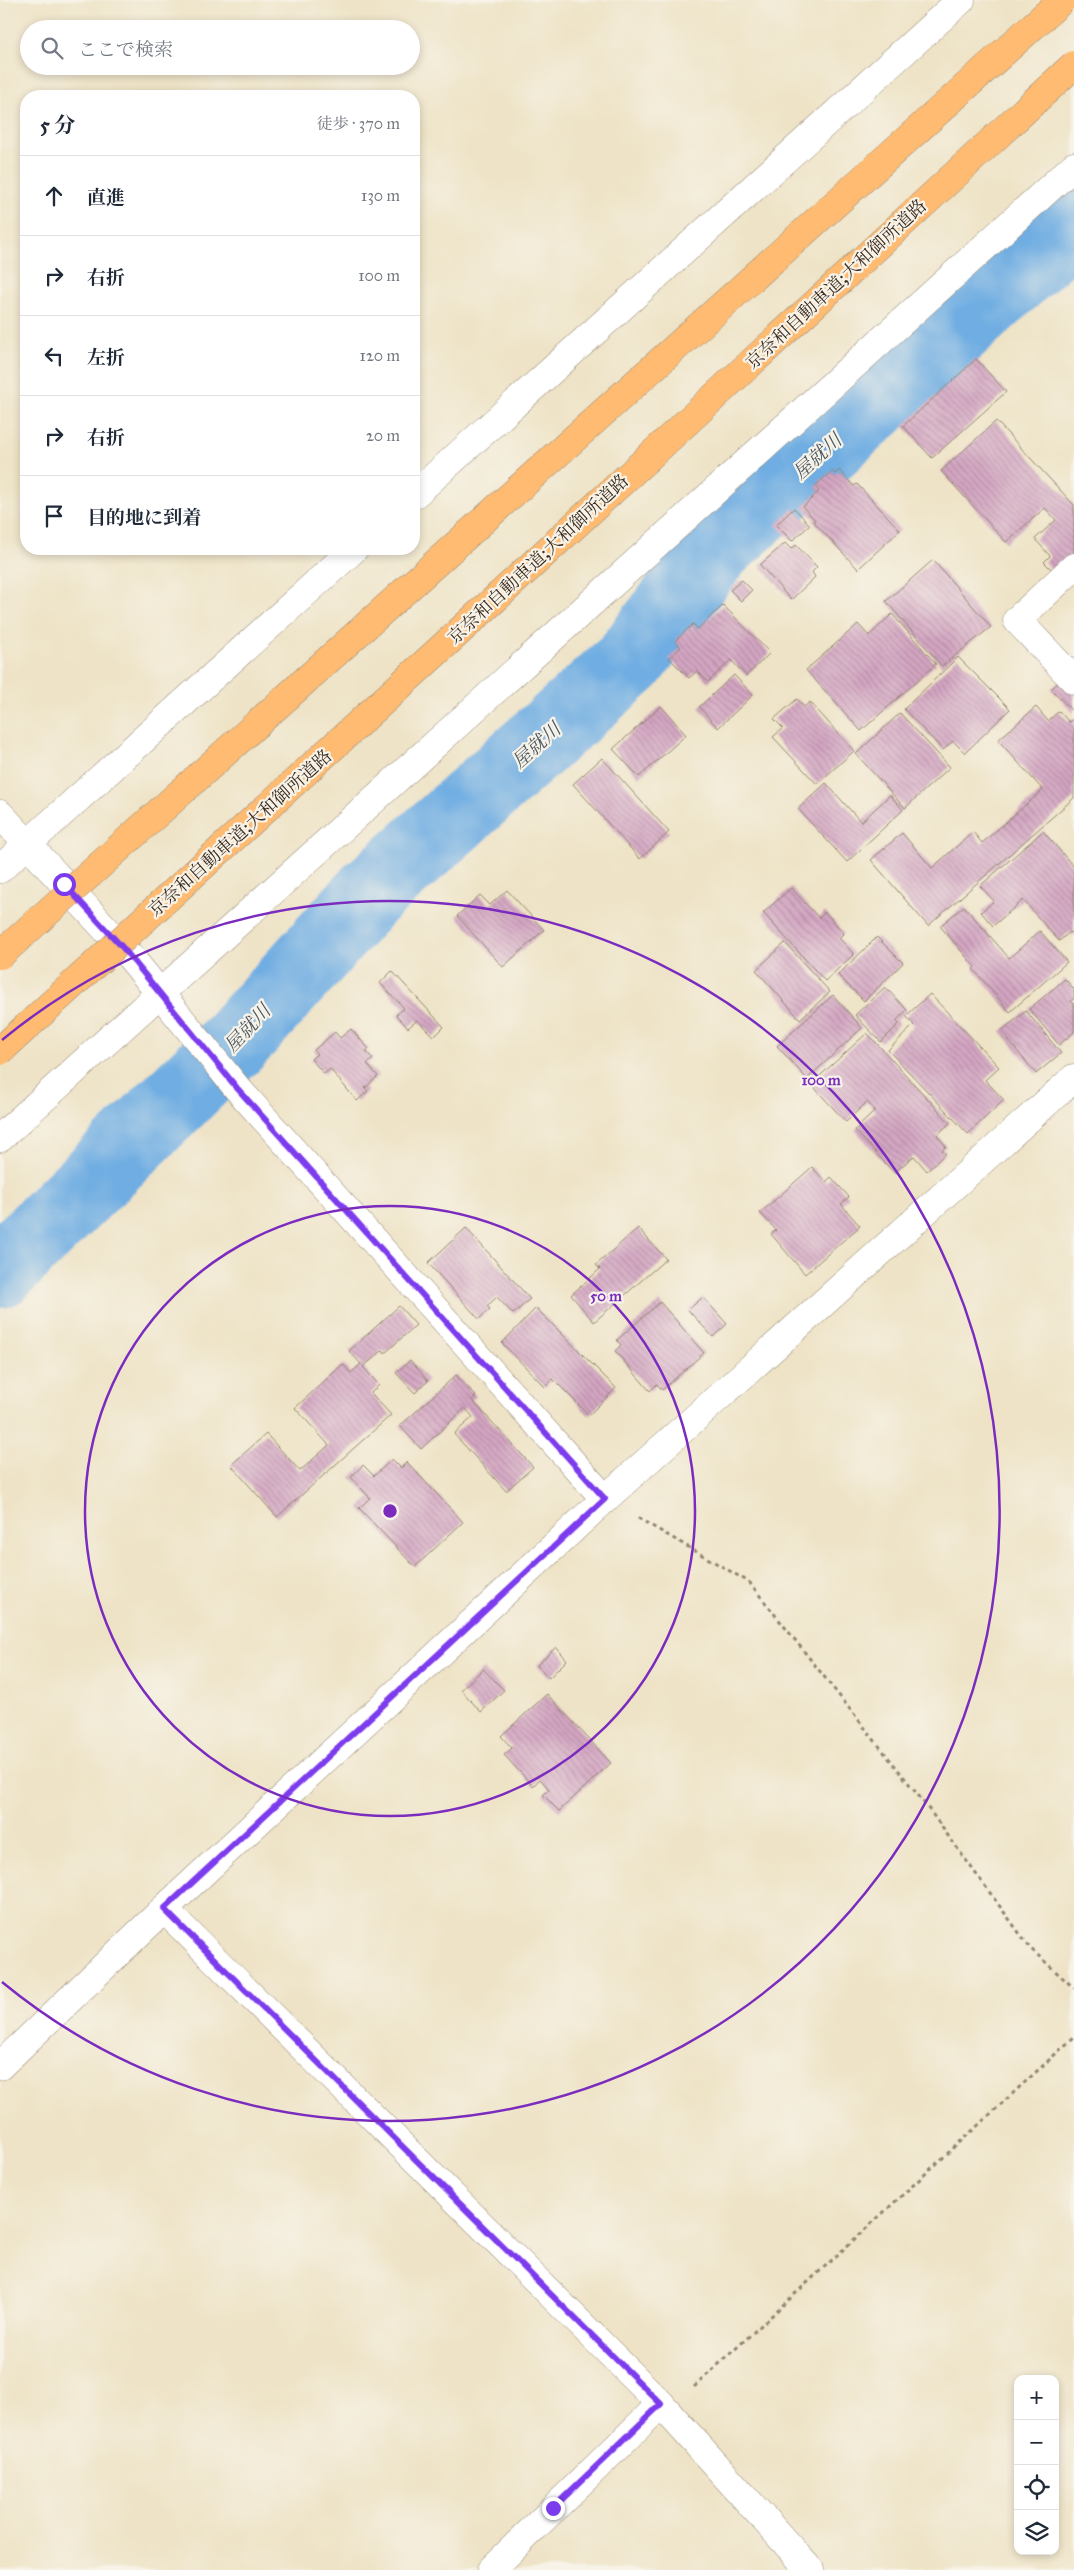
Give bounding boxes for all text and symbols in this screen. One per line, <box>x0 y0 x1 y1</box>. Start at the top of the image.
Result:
search box <box>20 20 420 75</box>
icon: search <box>38 34 66 62</box>
text: ここで検索 <box>78 38 173 61</box>
text: 5 分 <box>40 112 75 138</box>
text: 徒歩 · 370 m <box>316 114 400 133</box>
icon: ahead <box>40 182 68 210</box>
text: 直進 <box>87 186 125 209</box>
text: 130 m <box>361 186 400 205</box>
street label: 京奈和自動車道;大和御所道路 <box>741 194 931 374</box>
icon: right <box>40 262 68 290</box>
text: 右折 <box>87 266 125 289</box>
text: 100 m <box>358 266 400 285</box>
icon: left <box>40 342 68 370</box>
text: 左折 <box>87 346 125 369</box>
text: 120 m <box>360 346 400 365</box>
icon: right <box>40 422 68 450</box>
text: 右折 <box>87 426 125 449</box>
text: 20 m <box>366 426 400 445</box>
water label: 屋就川 <box>788 427 848 484</box>
street label: 京奈和自動車道;大和御所道路 <box>443 469 633 649</box>
icon: arrive <box>40 502 68 530</box>
text: 目的地に到着 <box>87 506 201 529</box>
water label: 屋就川 <box>507 716 567 773</box>
street label: 京奈和自動車道;大和御所道路 <box>144 745 336 921</box>
route start <box>53 873 76 896</box>
water label: 屋就川 <box>220 998 277 1057</box>
text: 100 m <box>801 1071 841 1089</box>
text: 50 m <box>590 1287 622 1305</box>
centre of rings <box>381 1502 399 1520</box>
map controls <box>1014 2375 1059 2555</box>
button: + <box>1014 2375 1059 2420</box>
button: − <box>1014 2420 1059 2465</box>
button: locate <box>1014 2465 1059 2510</box>
route end <box>542 2497 565 2520</box>
button: layers <box>1014 2510 1059 2555</box>

